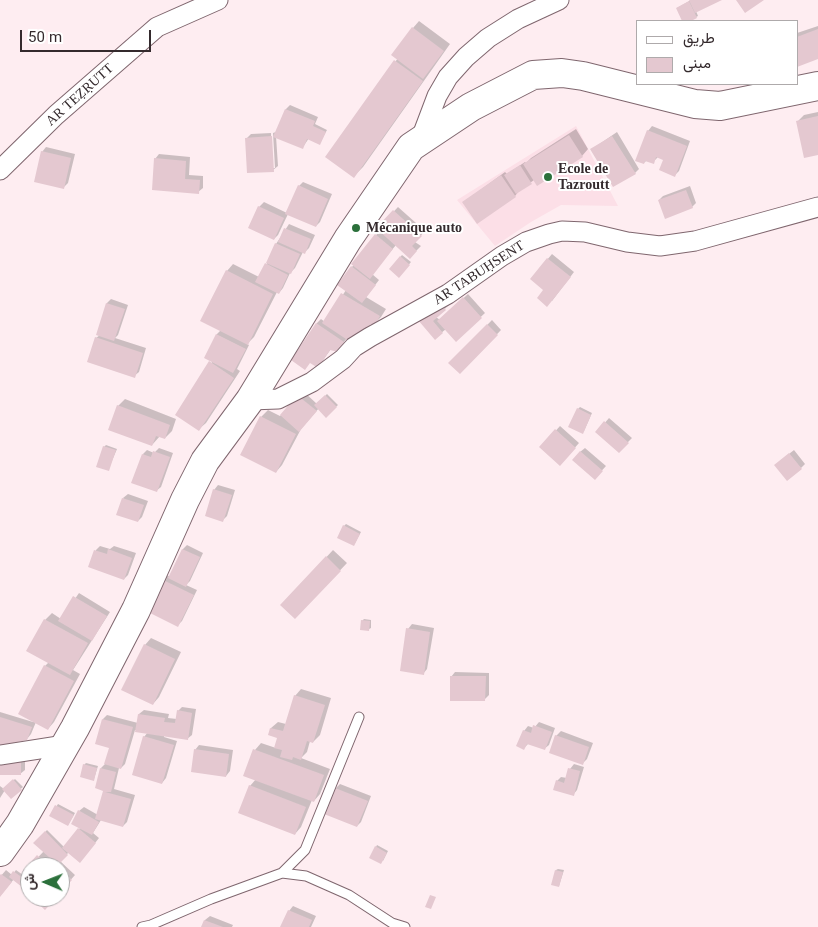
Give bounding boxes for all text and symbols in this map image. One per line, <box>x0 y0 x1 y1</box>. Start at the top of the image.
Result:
scale bar <box>22 20 154 52</box>
legend <box>636 20 798 85</box>
text: 50 m <box>28 27 62 50</box>
text: طريق <box>683 28 715 51</box>
text: مبنى <box>683 53 711 76</box>
street label: AR TEẒṚUTT <box>44 62 116 128</box>
place label: Ecole de Tazroutt <box>558 161 611 193</box>
marker: Ecole de Tazroutt <box>542 171 554 183</box>
place label: Mécanique auto <box>366 220 467 236</box>
marker: Mécanique auto <box>350 222 362 234</box>
street label: AR TABUḤSENT <box>432 239 526 307</box>
north arrow <box>20 857 70 907</box>
text: ش <box>20 873 42 890</box>

